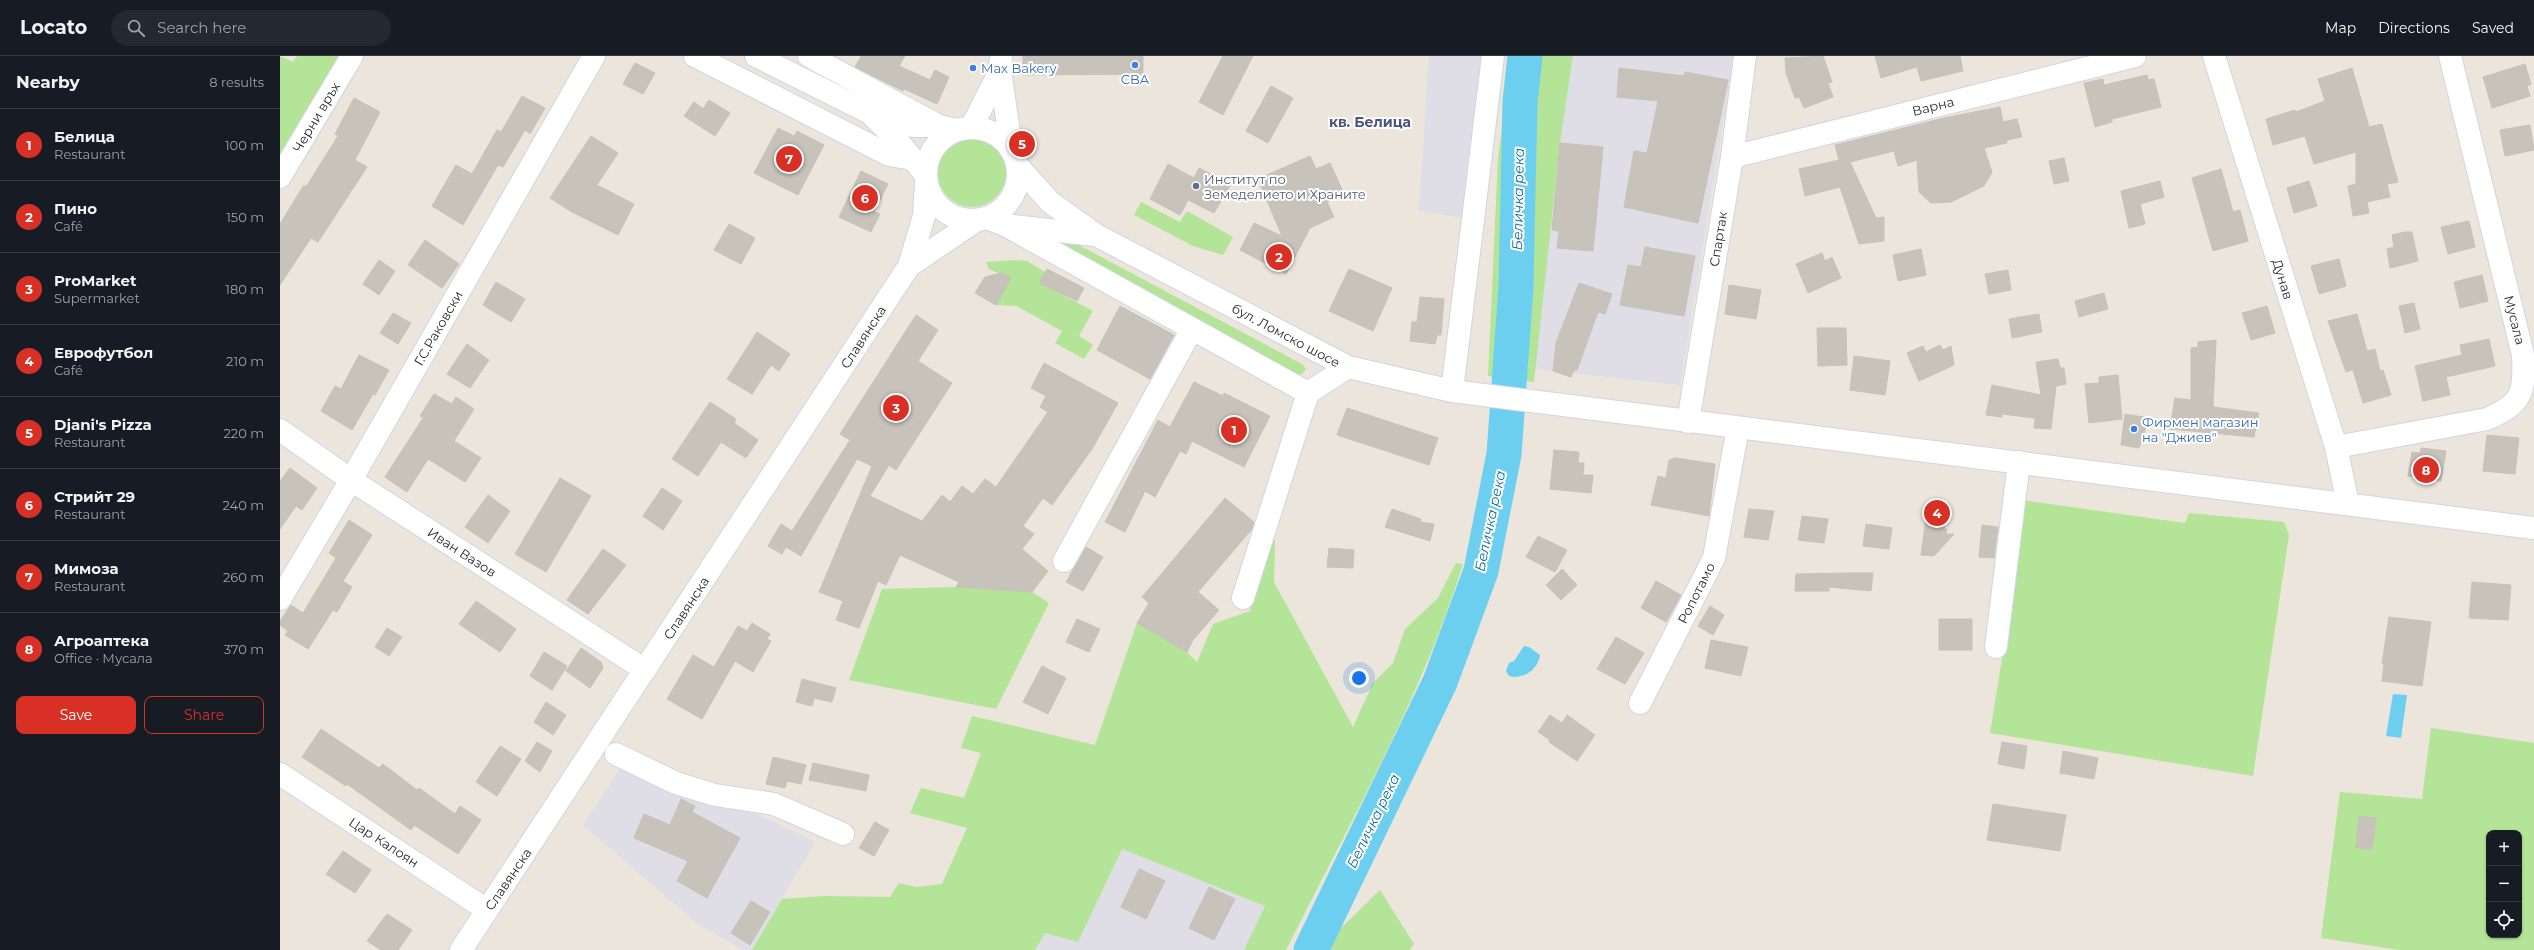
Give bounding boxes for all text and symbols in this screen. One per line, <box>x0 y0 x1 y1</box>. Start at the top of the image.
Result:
search box <box>111 10 391 46</box>
text: Locato <box>20 16 87 39</box>
icon: search <box>125 17 147 39</box>
text: Search here <box>157 18 246 37</box>
text: Map <box>2325 19 2356 37</box>
text: Directions <box>2378 19 2450 37</box>
text: Saved <box>2472 19 2514 37</box>
place label: Max Bakery <box>981 60 1057 76</box>
marker: CBA <box>1130 60 1140 70</box>
marker: Max Bakery <box>968 63 978 73</box>
place label: CBA <box>1121 71 1150 87</box>
text: Nearby <box>16 72 80 92</box>
text: 8 results <box>209 74 264 90</box>
street label: Черни връх <box>289 79 343 155</box>
street label: Варна <box>1910 93 1956 119</box>
district label: кв. Белица <box>1329 113 1411 131</box>
text: Белица <box>54 127 115 146</box>
pin: 5 <box>1009 129 1035 159</box>
text: 1 <box>26 137 32 153</box>
text: 100 m <box>225 137 264 153</box>
pin: 7 <box>776 144 802 174</box>
text: Restaurant <box>54 146 125 162</box>
water label: Беличка река <box>1508 147 1528 251</box>
place label: Институт по Земеделието и Храните <box>1204 171 1366 202</box>
marker: Институт по Земеделието и Храните <box>1191 181 1201 191</box>
pin: 6 <box>852 183 878 213</box>
text: Пино <box>54 199 97 218</box>
text: 2 <box>25 209 33 225</box>
text: 150 m <box>226 209 264 225</box>
street label: Спартак <box>1706 210 1730 268</box>
text: Café <box>54 218 83 234</box>
pin: 2 <box>1266 242 1292 272</box>
street label: Дунав <box>2269 257 2297 301</box>
text: ProMarket <box>54 271 136 290</box>
text: 3 <box>25 281 33 297</box>
text: 180 m <box>225 281 264 297</box>
street label: Г.С.Раковски <box>410 288 466 368</box>
text: Supermarket <box>54 290 140 306</box>
street label: Мусала <box>2501 294 2529 346</box>
street label: бул. Ломско шосе <box>1229 300 1343 370</box>
street label: Славянска <box>837 303 889 371</box>
text: Еврофутбол <box>54 343 153 362</box>
text: 4 <box>25 353 33 369</box>
text: 210 m <box>226 353 264 369</box>
text: Café <box>54 362 83 378</box>
pin: 3 <box>883 393 909 423</box>
place label: Фирмен магазин на "Джиев" <box>2142 414 2259 445</box>
text: Djani's Pizza <box>54 415 152 434</box>
pin: 1 <box>1221 415 1247 445</box>
marker: Фирмен магазин на "Джиев" <box>2129 424 2139 434</box>
text: 5 <box>25 425 33 441</box>
text: 220 m <box>223 425 264 441</box>
text: Restaurant <box>54 434 125 450</box>
pin: 8 <box>2413 455 2439 485</box>
water label: Беличка река <box>1471 469 1509 573</box>
text: Стрийт 29 <box>54 487 135 506</box>
text: 6 <box>25 497 33 513</box>
text: 240 m <box>223 497 264 513</box>
pin: 4 <box>1924 498 1950 528</box>
text: Restaurant <box>54 506 125 522</box>
street label: Иван Вазов <box>425 524 499 580</box>
text: Мимоза <box>54 559 119 578</box>
street label: Ропотамо <box>1674 560 1718 626</box>
text: 7 <box>25 569 33 585</box>
text: 260 m <box>223 569 264 585</box>
street label: Славянска <box>660 574 712 642</box>
text: Restaurant <box>54 578 125 594</box>
text: Агроаптека <box>54 631 149 650</box>
text: 8 <box>25 641 33 657</box>
text: 370 m <box>224 641 264 657</box>
text: Office · Мусала <box>54 650 153 666</box>
your location <box>1349 668 1369 688</box>
button: Save <box>16 696 136 734</box>
button: Share <box>144 696 264 734</box>
water label: Беличка река <box>1342 771 1404 871</box>
street label: Цар Калоян <box>346 813 422 871</box>
map controls <box>2486 830 2522 938</box>
button: + <box>2486 830 2522 866</box>
street label: Славянска <box>481 845 535 913</box>
button: − <box>2486 866 2522 902</box>
button: locate <box>2486 902 2522 938</box>

